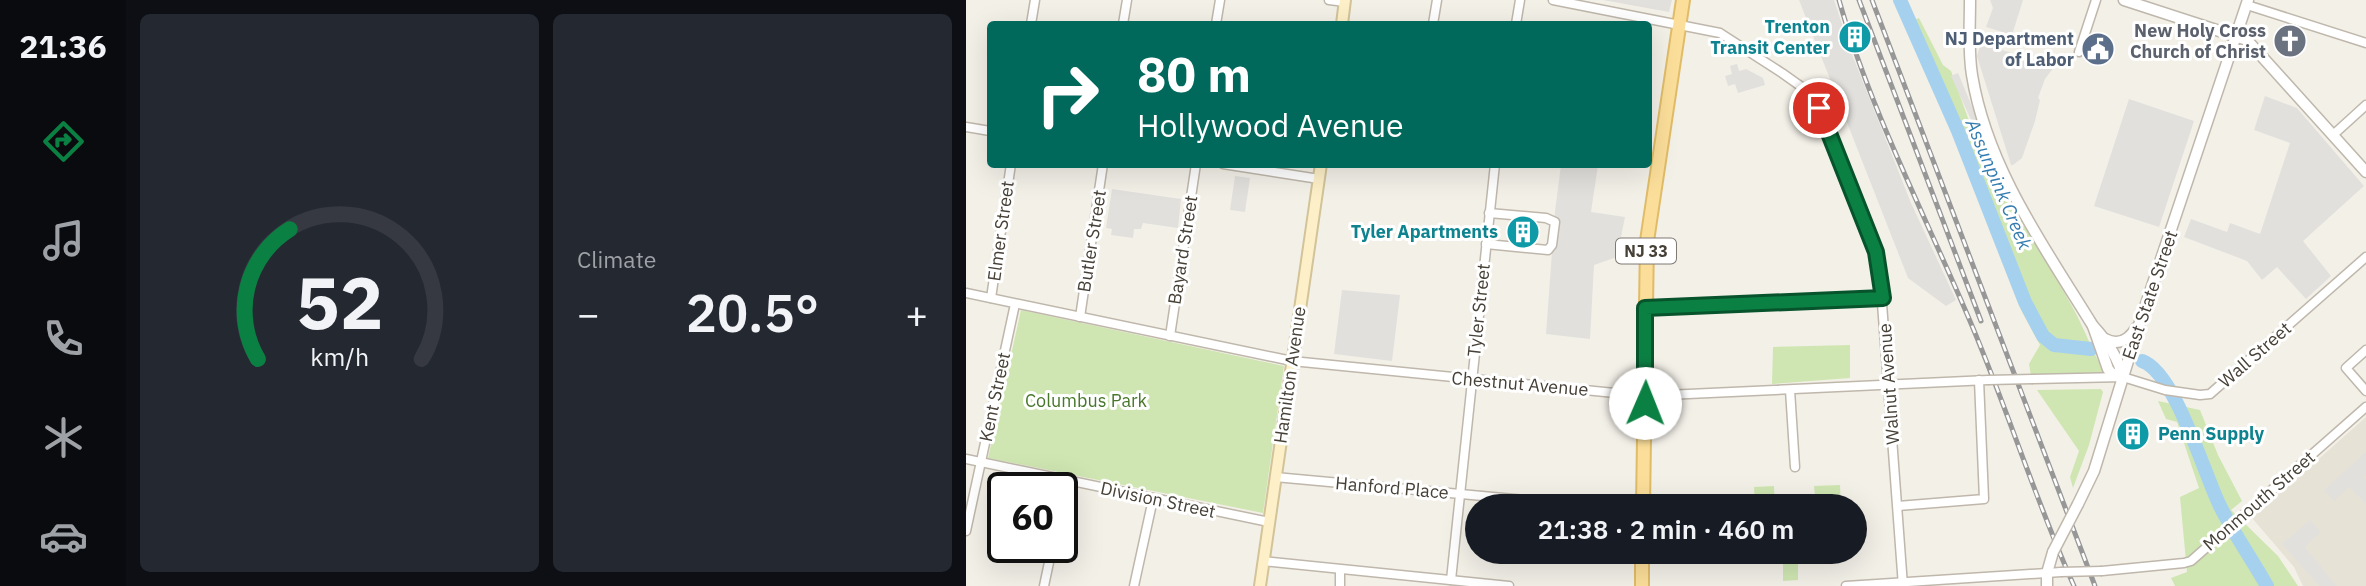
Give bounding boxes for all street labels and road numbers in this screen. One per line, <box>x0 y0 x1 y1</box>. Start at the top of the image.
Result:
street label: Elmer Street <box>982 179 1019 283</box>
street label: Butler Street <box>1072 188 1111 294</box>
street label: Bayard Street <box>1163 194 1202 306</box>
street label: East State Street <box>2117 227 2182 363</box>
road number: NJ 33 <box>1616 238 1676 264</box>
street label: Tyler Street <box>1462 262 1495 358</box>
street label: Hamilton Avenue <box>1268 305 1311 445</box>
street label: Wall Street <box>2214 317 2296 392</box>
street label: Walnut Avenue <box>1873 323 1904 445</box>
street label: Kent Street <box>974 350 1015 444</box>
street label: Chestnut Avenue <box>1451 366 1590 401</box>
street label: Monmouth Street <box>2198 446 2319 556</box>
street label: Hanford Place <box>1334 471 1450 504</box>
street label: Division Street <box>1098 476 1218 523</box>

